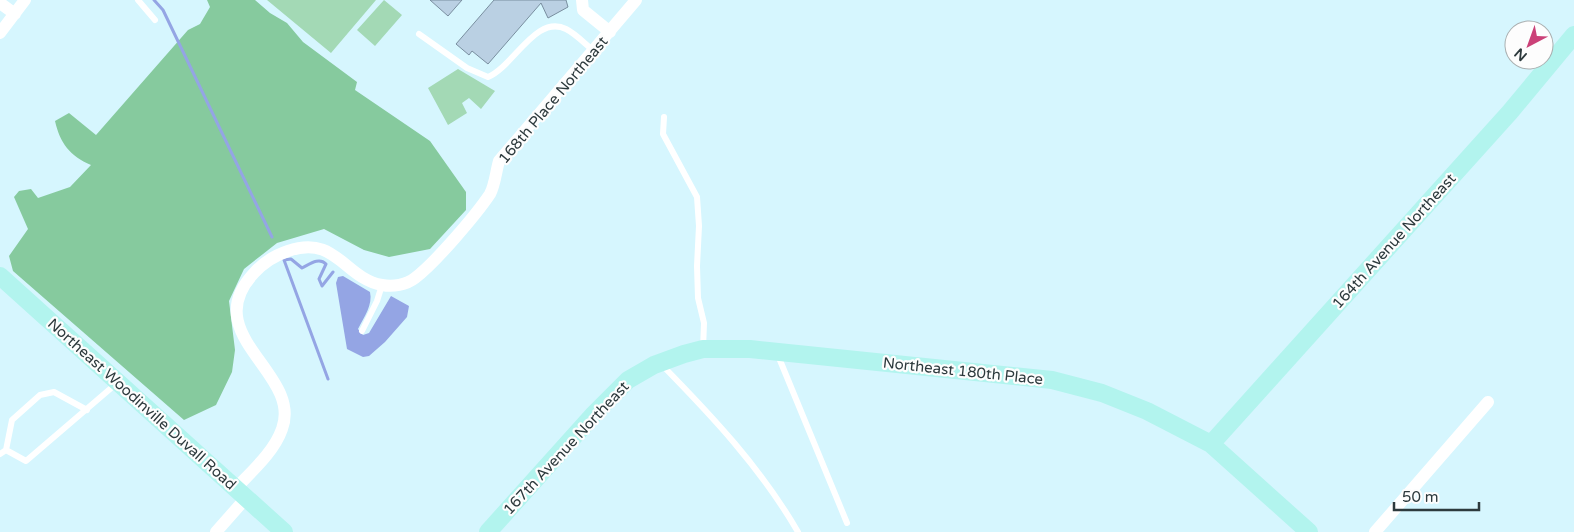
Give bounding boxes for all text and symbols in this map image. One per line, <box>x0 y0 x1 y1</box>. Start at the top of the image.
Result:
north arrow <box>1504 20 1554 70</box>
street label: 168th Place Northeast <box>494 32 612 167</box>
text: N <box>1511 44 1531 65</box>
street label: 164th Avenue Northeast <box>1328 169 1460 312</box>
street label: Northeast Woodinville Duvall Road <box>44 315 240 493</box>
street label: Northeast 180th Place <box>882 354 1044 388</box>
street label: 167th Avenue Northeast <box>499 377 633 518</box>
scale bar <box>1394 480 1479 512</box>
text: 50 m <box>1402 488 1439 506</box>

